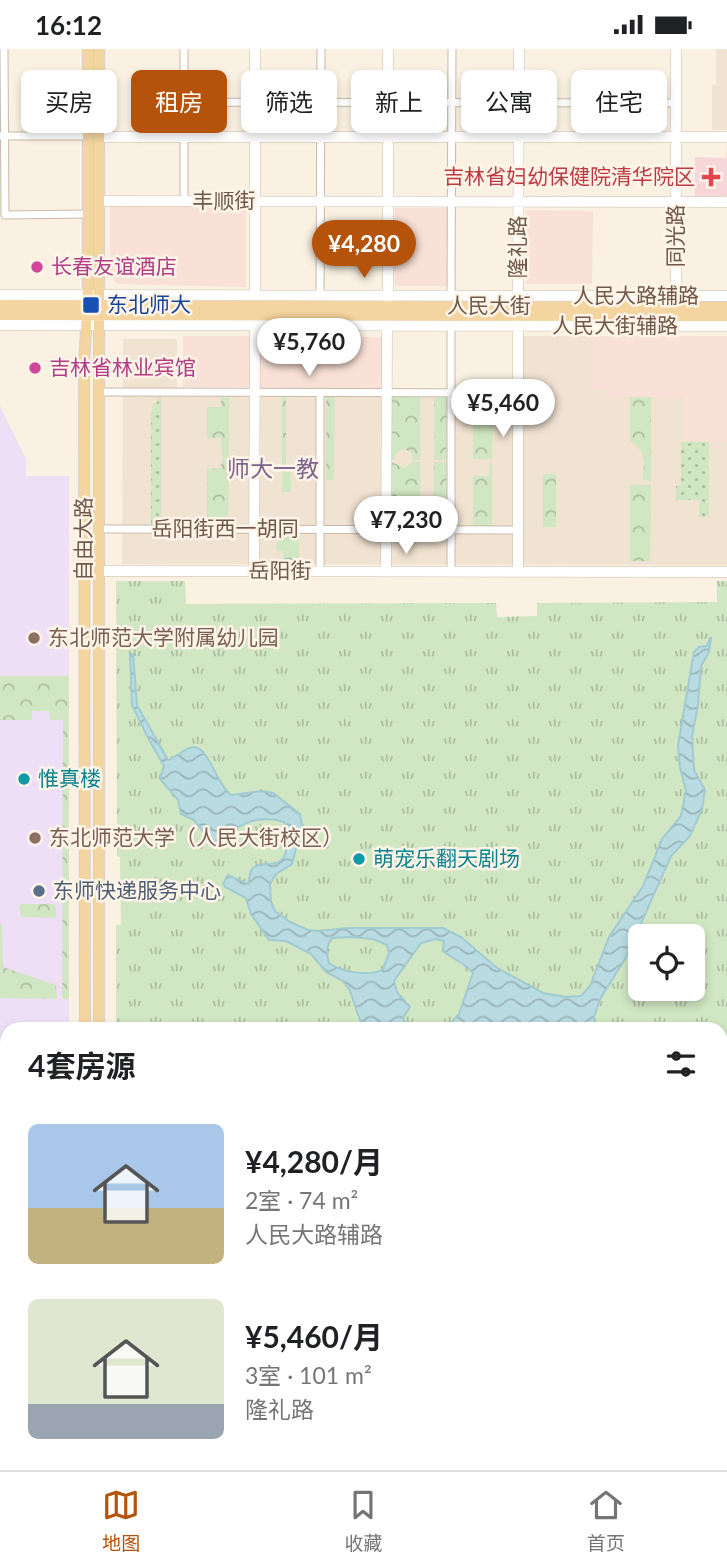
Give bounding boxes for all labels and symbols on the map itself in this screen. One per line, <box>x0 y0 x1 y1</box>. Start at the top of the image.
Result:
place label: 吉林省妇幼保健院清华院区 <box>443 163 695 188</box>
marker: 吉林省妇幼保健院清华院区 <box>701 167 721 187</box>
street label: 丰顺街 <box>193 187 256 212</box>
street label: 同光路 <box>662 205 687 268</box>
street label: 隆礼路 <box>504 216 529 279</box>
pin: ¥4,280 <box>307 221 421 280</box>
place label: 长春友谊酒店 <box>51 253 177 278</box>
marker: 长春友谊酒店 <box>29 259 45 275</box>
street label: 人民大路辅路 <box>573 282 699 307</box>
place label: 东北师大 <box>107 291 191 316</box>
street label: 人民大街 <box>447 292 531 317</box>
marker: 东北师大 <box>81 295 101 315</box>
street label: 人民大街辅路 <box>552 312 678 337</box>
pin: ¥5,760 <box>252 319 366 378</box>
place label: 吉林省林业宾馆 <box>49 354 196 379</box>
marker: 吉林省林业宾馆 <box>27 360 43 376</box>
pin: ¥5,460 <box>446 379 560 439</box>
district label: 师大一教 <box>227 454 319 482</box>
street label: 自由大路 <box>70 497 95 581</box>
pin: ¥7,230 <box>349 497 463 556</box>
street label: 岳阳街西一胡同 <box>152 515 299 540</box>
street label: 岳阳街 <box>249 557 312 582</box>
place label: 东北师范大学附属幼儿园 <box>48 624 279 649</box>
marker: 东北师范大学附属幼儿园 <box>26 630 42 646</box>
place label: 惟真楼 <box>38 765 101 790</box>
marker: 惟真楼 <box>16 771 32 787</box>
place label: 东北师范大学（人民大街校区） <box>49 824 343 849</box>
marker: 东北师范大学（人民大街校区） <box>27 830 43 846</box>
place label: 萌宠乐翻天剧场 <box>373 845 520 870</box>
marker: 萌宠乐翻天剧场 <box>351 851 367 867</box>
place label: 东师快递服务中心 <box>53 877 221 902</box>
marker: 东师快递服务中心 <box>31 883 47 899</box>

